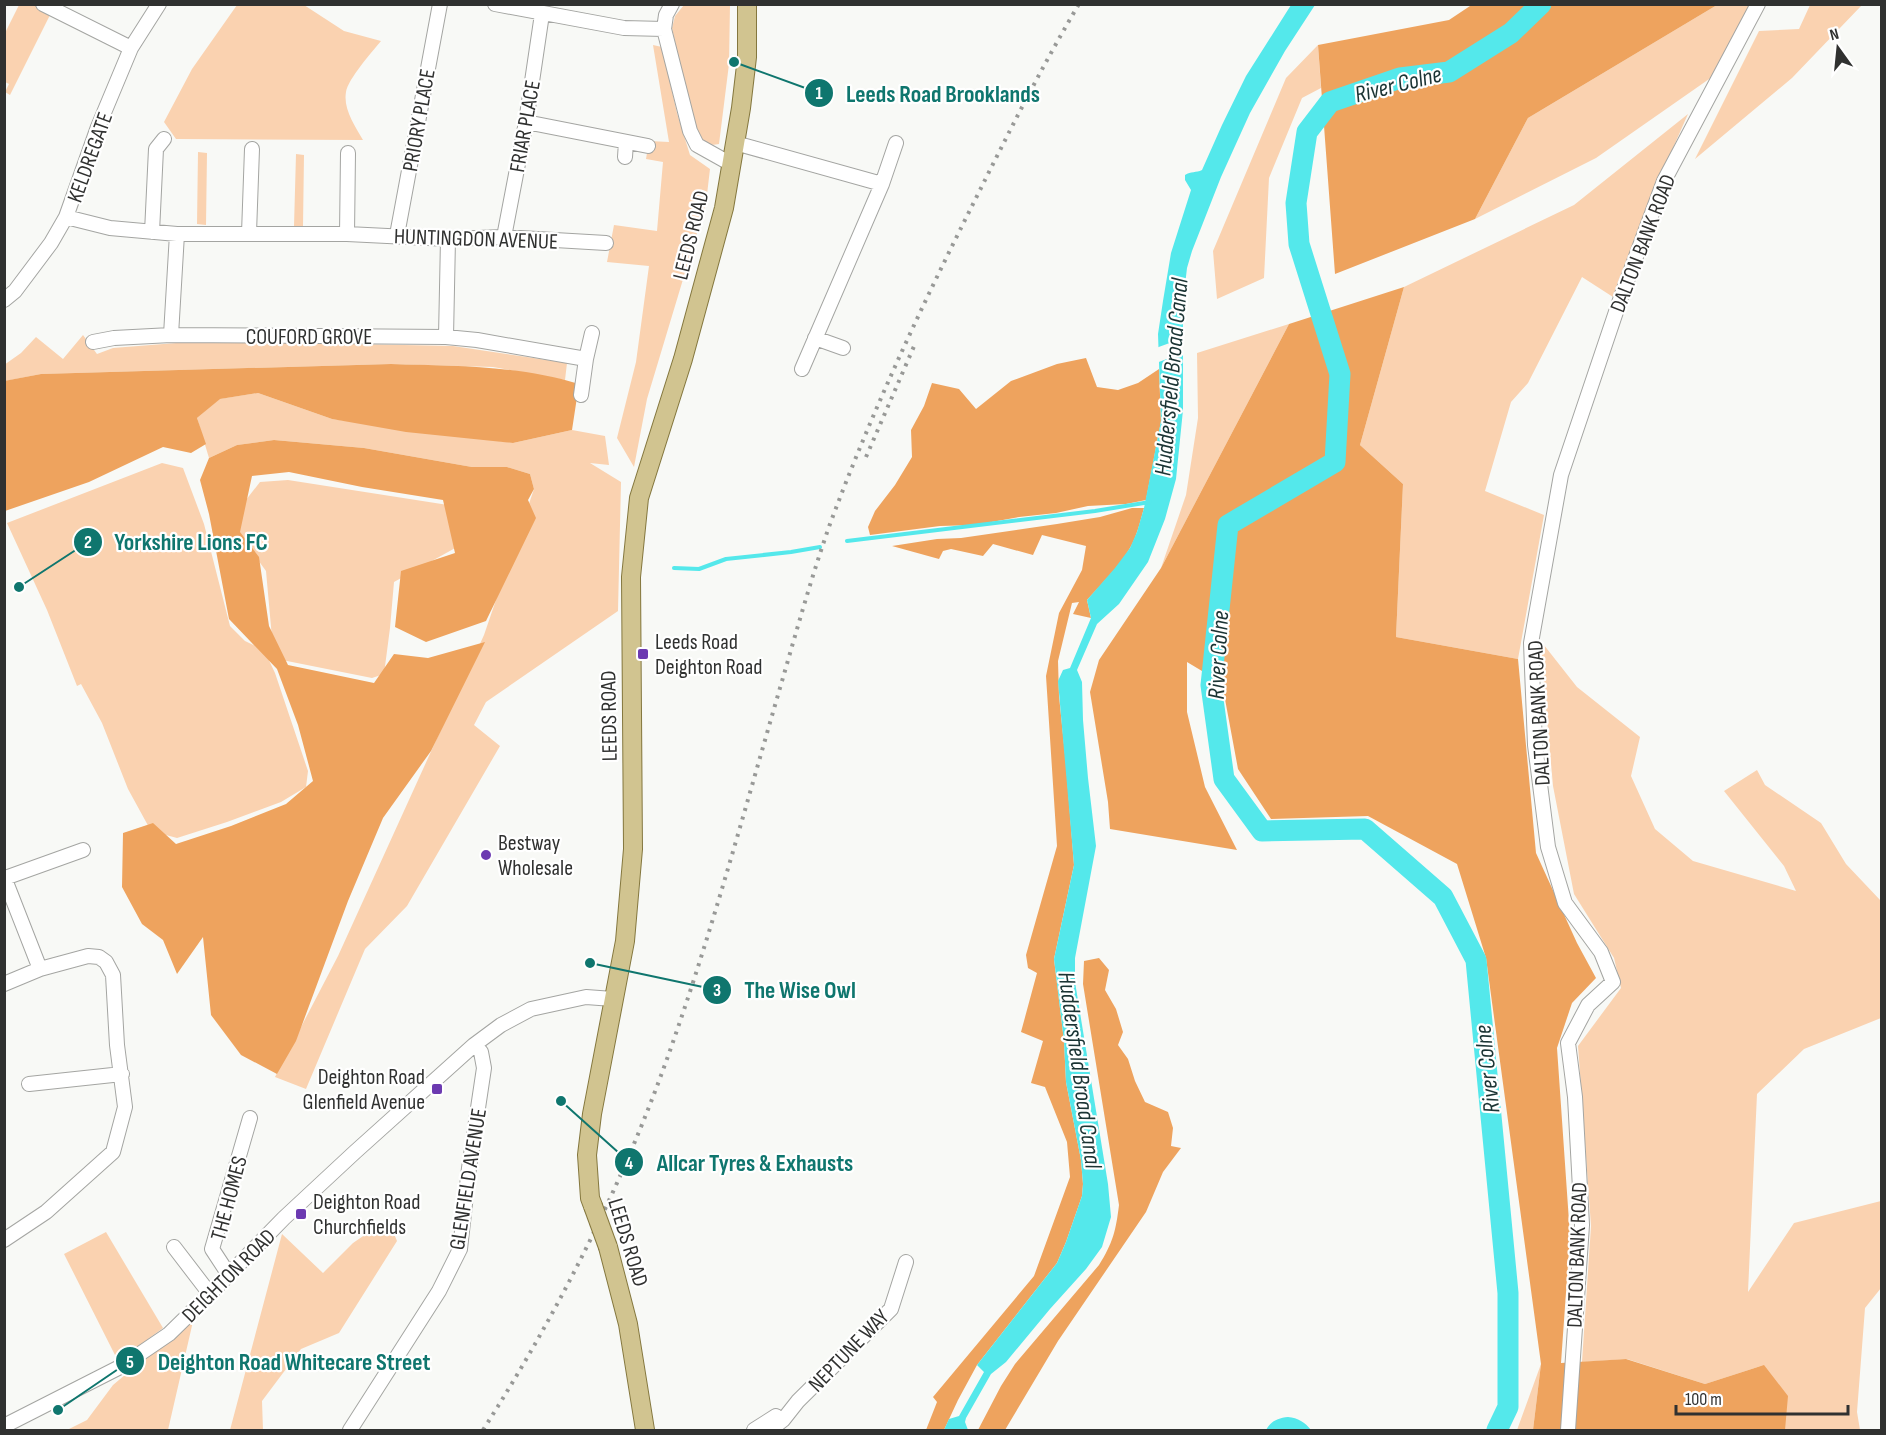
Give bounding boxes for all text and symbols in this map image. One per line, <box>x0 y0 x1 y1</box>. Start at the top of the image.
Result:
north arrow <box>1808 18 1868 78</box>
text: N <box>1828 25 1841 45</box>
water label: River Colne <box>1352 60 1445 109</box>
street label: PRIORY PLACE <box>397 67 442 174</box>
callout: Leeds Road Brooklands <box>804 72 1052 114</box>
street label: FRIAR PLACE <box>504 78 547 174</box>
text: Leeds Road Brooklands <box>846 80 1040 109</box>
text: 1 <box>815 83 823 104</box>
street label: KELDREGATE <box>62 109 119 206</box>
street label: DALTON BANK ROAD <box>1605 171 1682 316</box>
street label: LEEDS ROAD <box>667 188 716 283</box>
street label: HUNTINGDON AVENUE <box>393 223 558 256</box>
water label: Huddersfield Broad Canal <box>1148 276 1195 477</box>
street label: COUFORD GROVE <box>246 324 372 351</box>
callout: Yorkshire Lions FC <box>73 521 280 563</box>
text: Yorkshire Lions FC <box>114 528 268 557</box>
text: 2 <box>84 532 92 553</box>
water label: River Colne <box>1202 610 1235 700</box>
place label: Leeds Road Deighton Road <box>655 629 762 681</box>
street label: DALTON BANK ROAD <box>1522 639 1557 786</box>
marker: Leeds Road Deighton Road <box>636 647 650 661</box>
street label: LEEDS ROAD <box>595 670 624 762</box>
place label: Bestway Wholesale <box>498 830 573 882</box>
marker: Bestway Wholesale <box>479 848 493 862</box>
callout: The Wise Owl <box>702 969 868 1011</box>
water label: Huddersfield Broad Canal <box>1051 970 1108 1171</box>
text: The Wise Owl <box>744 976 856 1005</box>
text: 3 <box>713 980 721 1001</box>
water label: River Colne <box>1468 1023 1507 1115</box>
place label: Deighton Road Glenfield Avenue <box>303 1064 425 1116</box>
marker: Deighton Road Glenfield Avenue <box>430 1082 444 1096</box>
street label: GLENFIELD AVENUE <box>444 1106 493 1252</box>
callout: Allcar Tyres & Exhausts <box>614 1141 865 1183</box>
text: Allcar Tyres & Exhausts <box>656 1149 853 1178</box>
street label: THE HOMES <box>205 1153 254 1244</box>
text: 4 <box>625 1153 634 1174</box>
street label: DALTON BANK ROAD <box>1561 1182 1594 1328</box>
place label: Deighton Road Churchfields <box>313 1189 420 1241</box>
street label: LEEDS ROAD <box>601 1195 654 1290</box>
marker: Deighton Road Churchfields <box>294 1207 308 1221</box>
street label: DEIGHTON ROAD <box>177 1224 282 1329</box>
street label: NEPTUNE WAY <box>803 1304 895 1398</box>
callout: Deighton Road Whitecare Street <box>115 1340 442 1382</box>
text: Deighton Road Whitecare Street <box>158 1348 430 1377</box>
text: 5 <box>126 1352 134 1373</box>
scale bar <box>1676 1378 1848 1416</box>
text: 100 m <box>1685 1389 1722 1410</box>

